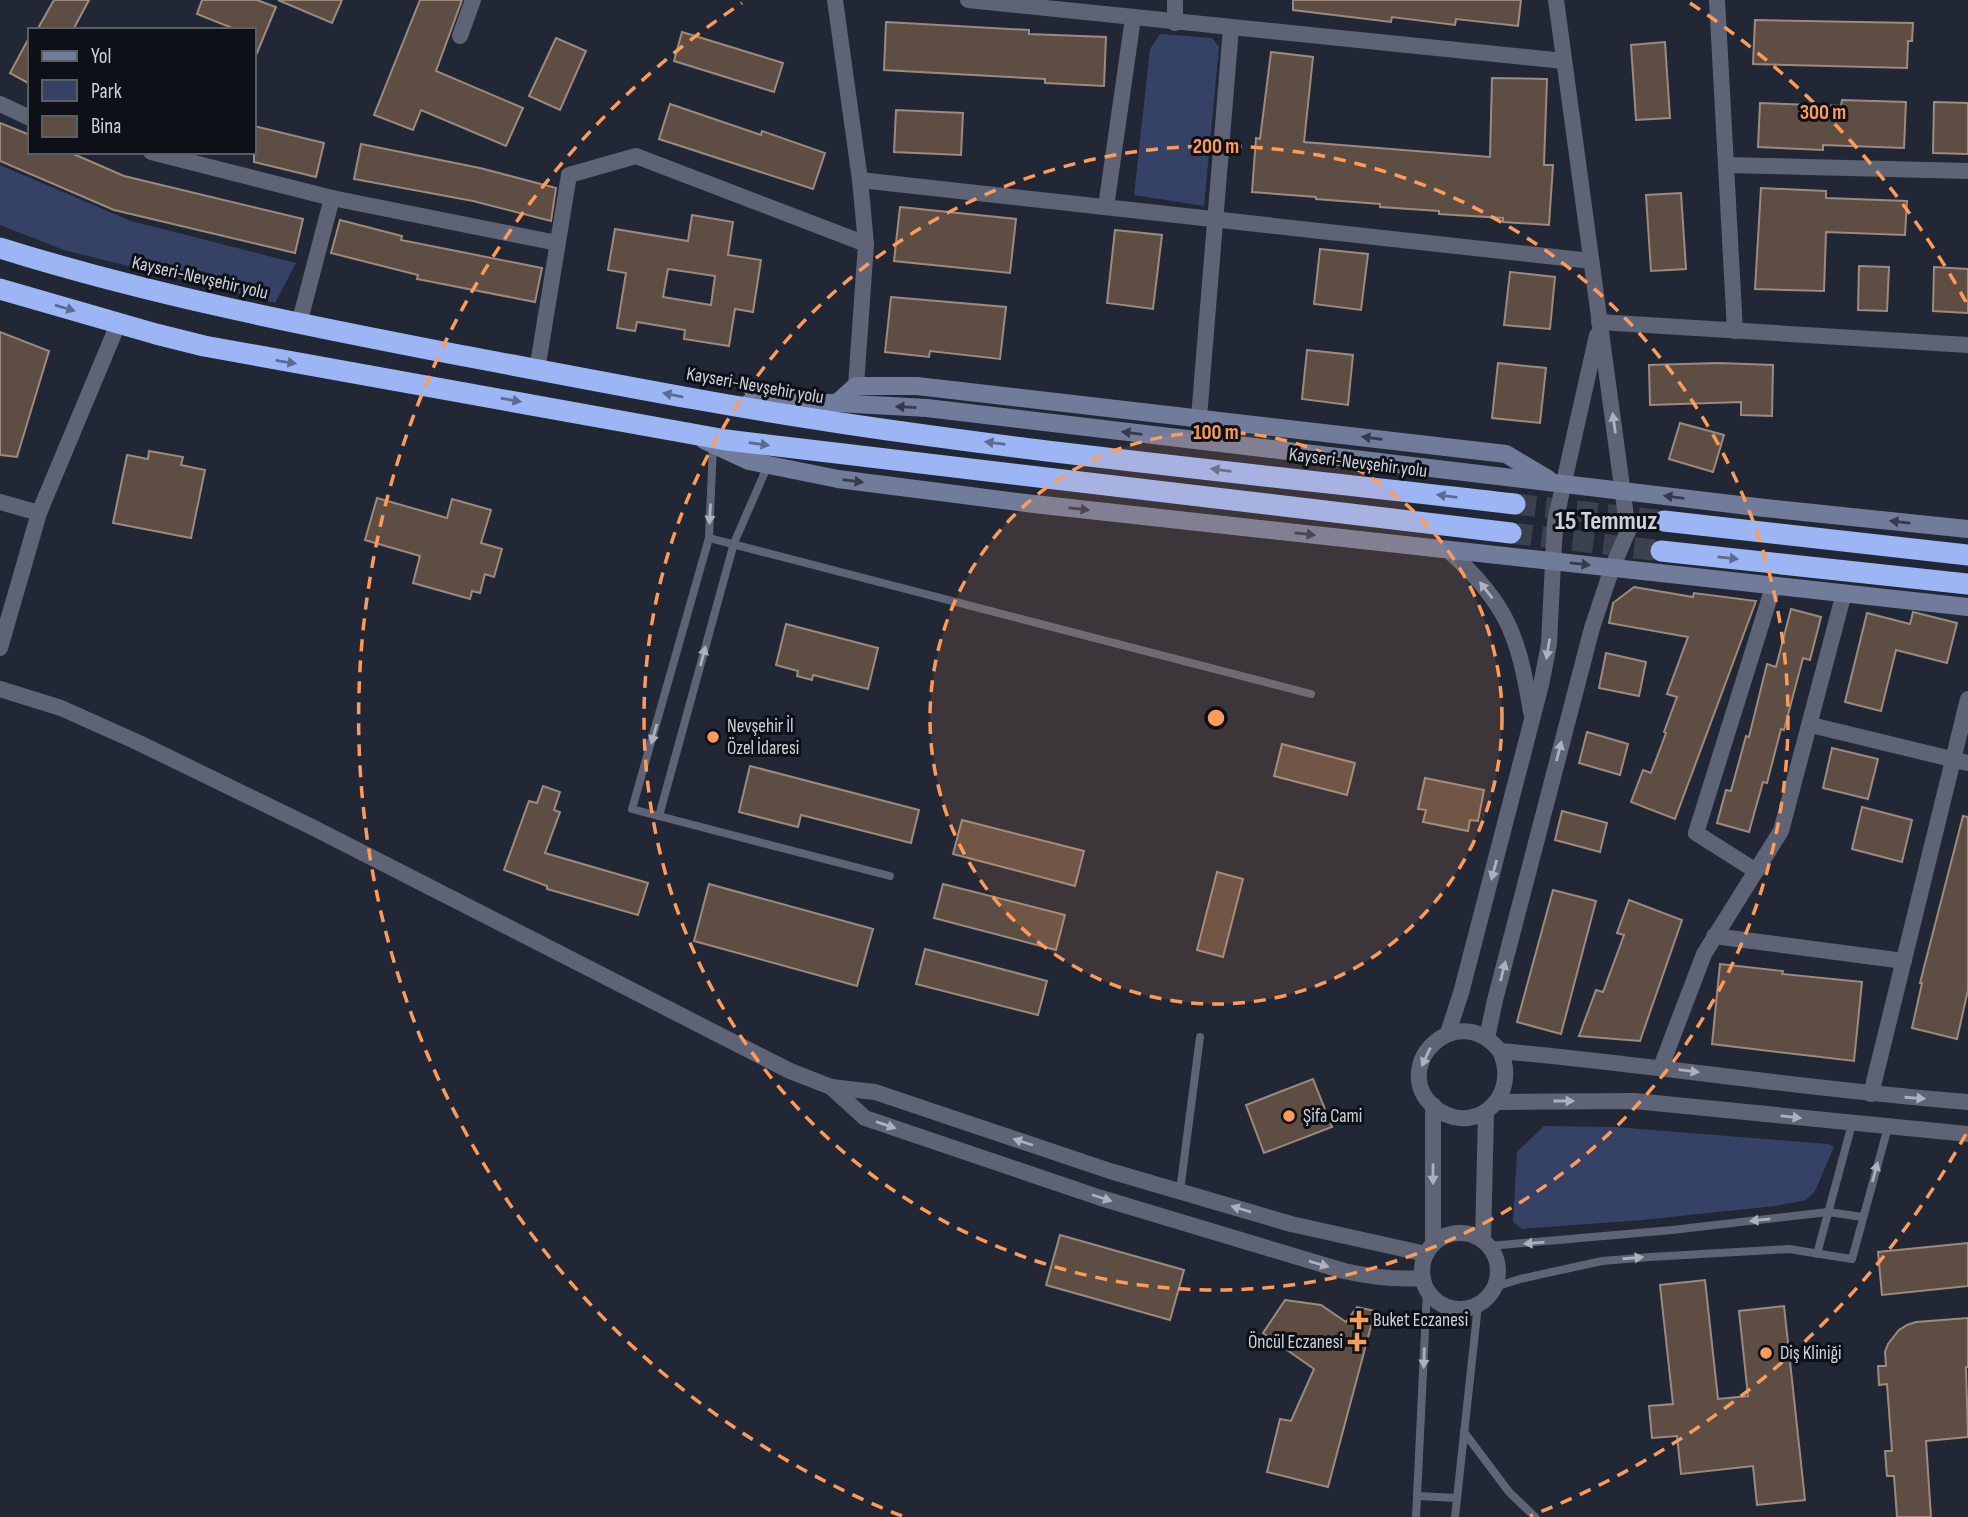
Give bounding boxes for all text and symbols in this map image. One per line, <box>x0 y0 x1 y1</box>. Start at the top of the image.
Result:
legend <box>28 28 256 154</box>
text: Yol <box>91 44 111 69</box>
text: Park <box>91 79 122 104</box>
text: 300 m <box>1800 100 1846 125</box>
text: Bina <box>91 114 121 139</box>
text: 200 m <box>1193 134 1239 159</box>
street label: Kayseri-Nevşehir yolu <box>130 251 270 305</box>
one-way arrow <box>55 304 76 314</box>
one-way arrow <box>275 357 297 368</box>
street label: Kayseri-Nevşehir yolu <box>684 363 826 409</box>
one-way arrow <box>662 389 684 400</box>
one-way arrow <box>500 395 522 406</box>
one-way arrow <box>895 401 917 412</box>
one-way arrow <box>1608 412 1619 434</box>
text: 100 m <box>1193 420 1239 445</box>
one-way arrow <box>1121 427 1143 438</box>
one-way arrow <box>1361 432 1383 443</box>
one-way arrow <box>984 438 1006 449</box>
one-way arrow <box>748 439 770 450</box>
street label: Kayseri-Nevşehir yolu <box>1288 443 1428 483</box>
one-way arrow <box>1210 464 1232 475</box>
one-way arrow <box>843 475 865 486</box>
one-way arrow <box>1436 490 1458 501</box>
one-way arrow <box>1663 491 1685 502</box>
one-way arrow <box>705 503 716 525</box>
one-way arrow <box>1068 503 1090 514</box>
district label: 15 Temmuz <box>1555 506 1657 537</box>
one-way arrow <box>1889 516 1911 527</box>
one-way arrow <box>1294 528 1316 539</box>
one-way arrow <box>1718 553 1740 564</box>
one-way arrow <box>1569 559 1591 570</box>
one-way arrow <box>1480 581 1494 599</box>
one-way arrow <box>1542 638 1553 660</box>
one-way arrow <box>699 645 709 666</box>
centre of rings <box>1204 706 1228 730</box>
place label: Nevşehir İl Özel İdaresi <box>727 715 799 760</box>
one-way arrow <box>648 723 658 744</box>
marker: Nevşehir İl Özel İdaresi <box>705 729 721 745</box>
one-way arrow <box>1554 740 1565 762</box>
one-way arrow <box>1488 859 1499 881</box>
one-way arrow <box>1498 960 1509 982</box>
one-way arrow <box>1420 1047 1431 1067</box>
one-way arrow <box>1678 1066 1700 1077</box>
one-way arrow <box>1904 1093 1926 1104</box>
one-way arrow <box>1554 1095 1576 1107</box>
place label: Şifa Cami <box>1303 1105 1362 1128</box>
marker: Şifa Cami <box>1281 1108 1297 1124</box>
one-way arrow <box>1780 1112 1802 1123</box>
one-way arrow <box>876 1120 897 1131</box>
one-way arrow <box>1013 1136 1034 1147</box>
one-way arrow <box>1871 1161 1881 1182</box>
one-way arrow <box>1427 1163 1439 1185</box>
one-way arrow <box>1091 1193 1112 1204</box>
one-way arrow <box>1230 1204 1251 1214</box>
one-way arrow <box>1749 1215 1771 1226</box>
one-way arrow <box>1522 1238 1544 1249</box>
one-way arrow <box>1622 1252 1644 1263</box>
one-way arrow <box>1309 1259 1331 1270</box>
place label: Buket Eczanesi <box>1373 1309 1468 1332</box>
marker: Buket Eczanesi <box>1351 1312 1367 1328</box>
place label: Öncül Eczanesi <box>1248 1331 1343 1354</box>
marker: Öncül Eczanesi <box>1349 1334 1365 1350</box>
place label: Diş Kliniği <box>1780 1342 1842 1365</box>
marker: Diş Kliniği <box>1758 1345 1774 1361</box>
one-way arrow <box>1419 1347 1430 1369</box>

